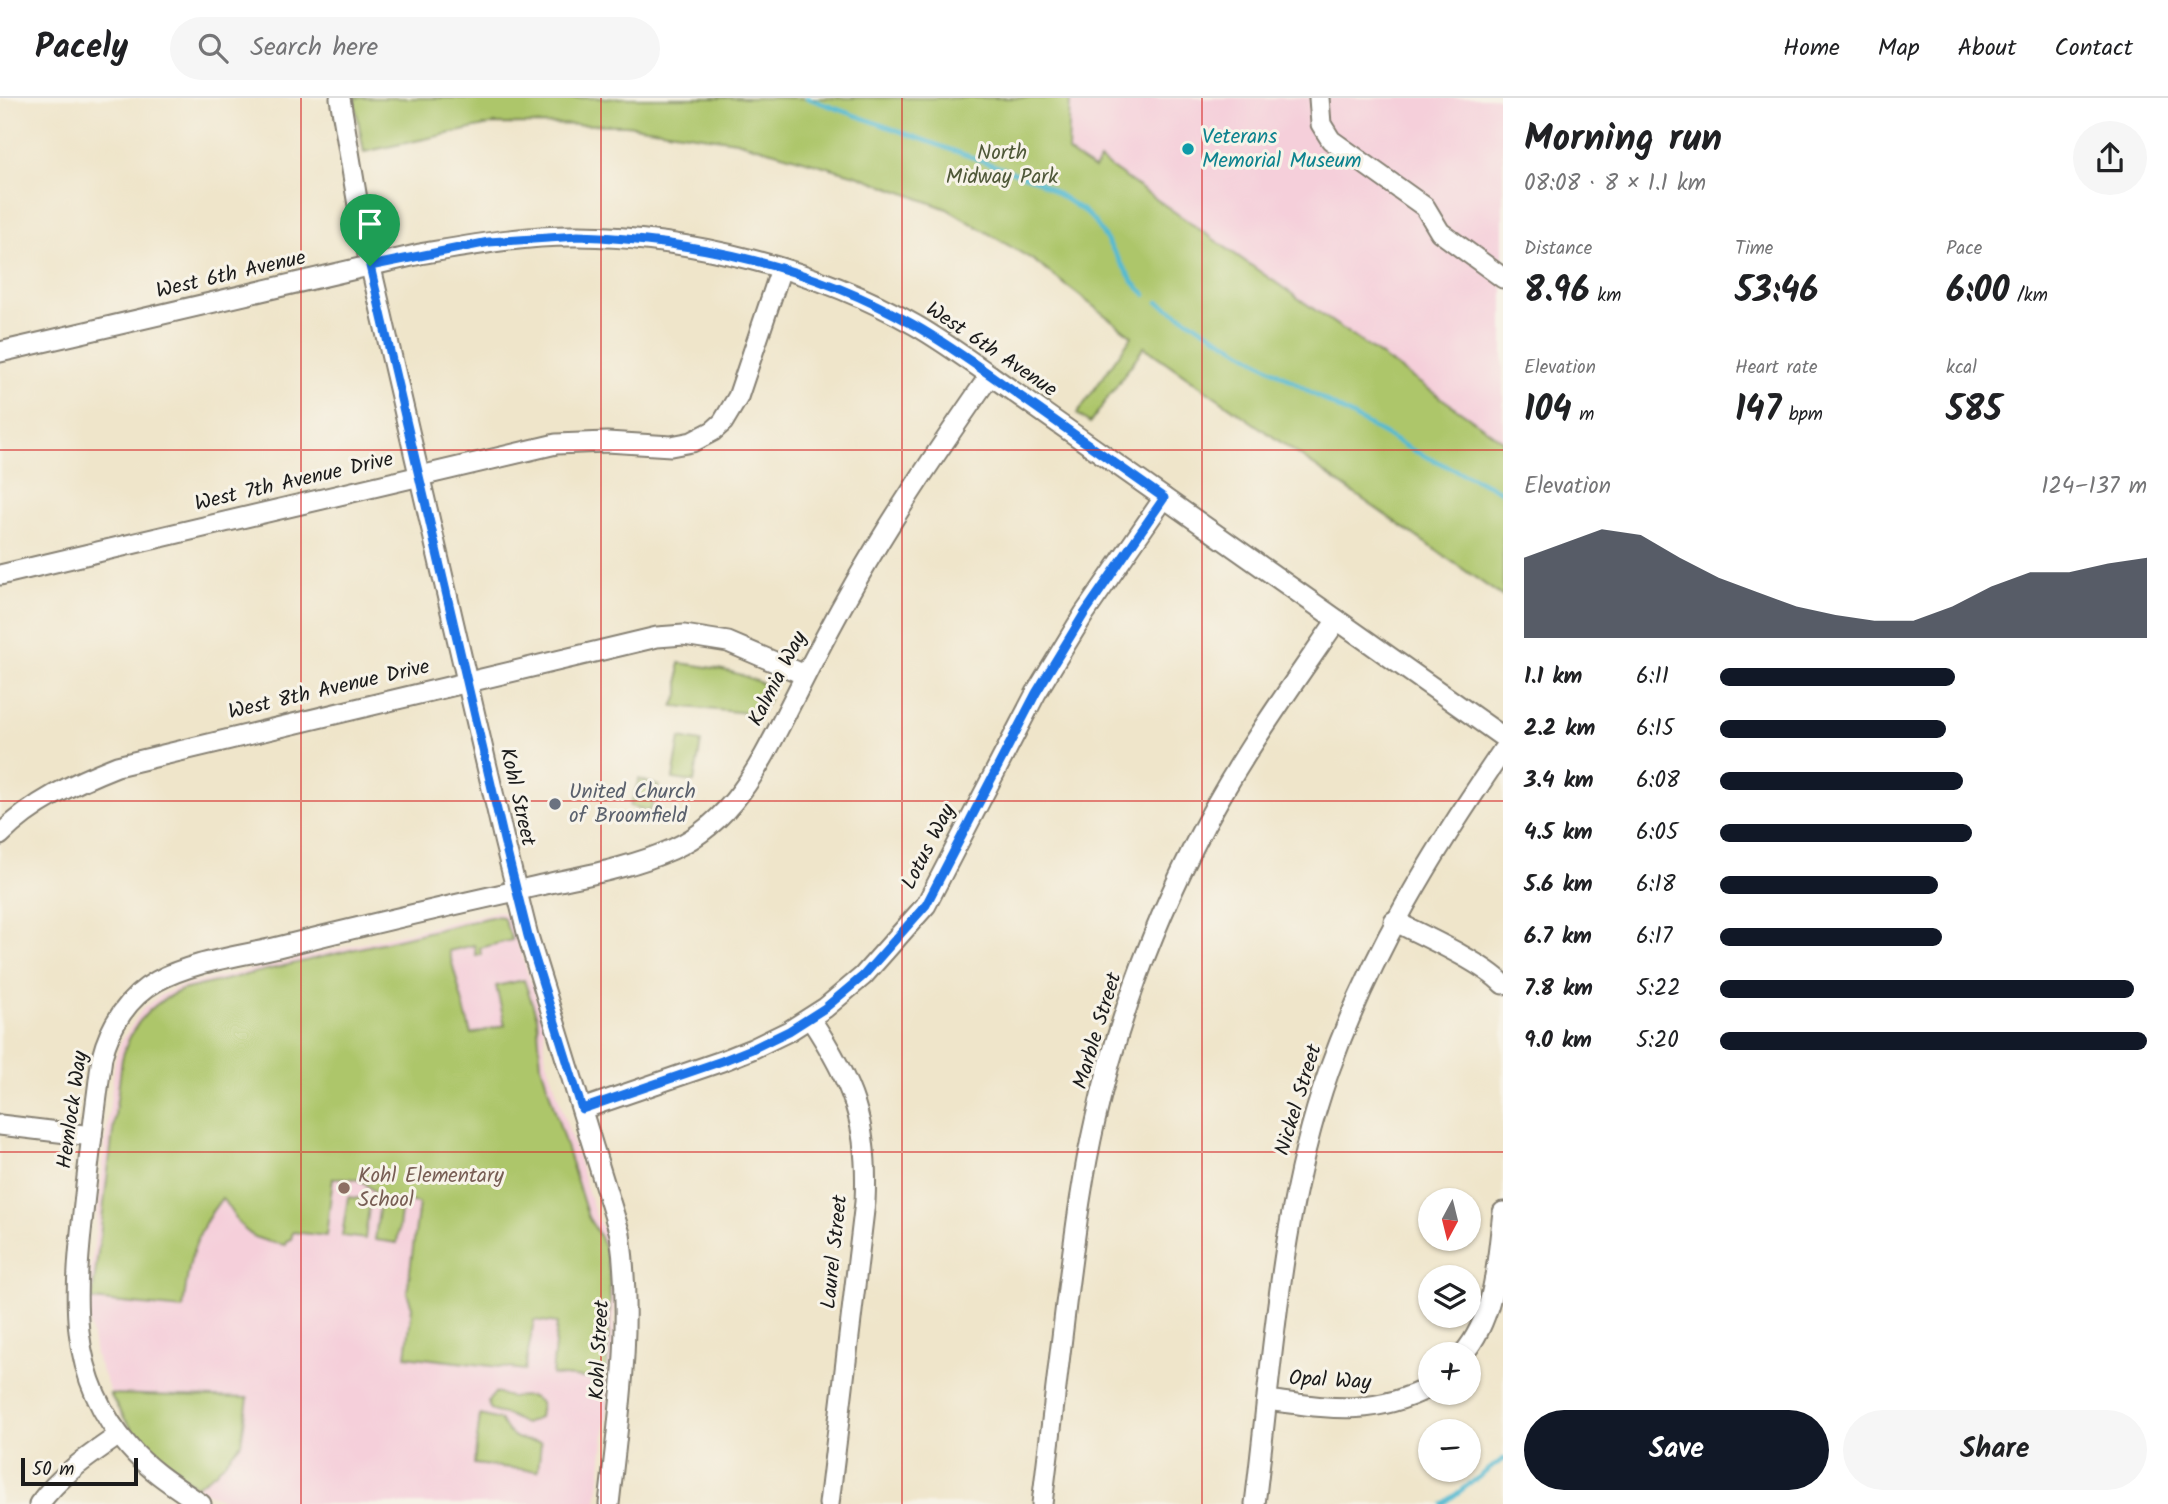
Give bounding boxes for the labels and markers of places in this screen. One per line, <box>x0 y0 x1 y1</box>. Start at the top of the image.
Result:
place label: Veterans Memorial Museum <box>1202 121 1362 178</box>
marker: Veterans Memorial Museum <box>1180 141 1196 157</box>
pin <box>340 194 400 266</box>
place label: United Church of Broomfield <box>569 776 696 833</box>
marker: United Church of Broomfield <box>547 796 563 812</box>
place label: Kohl Elementary School <box>358 1160 504 1217</box>
marker: Kohl Elementary School <box>336 1180 352 1196</box>

